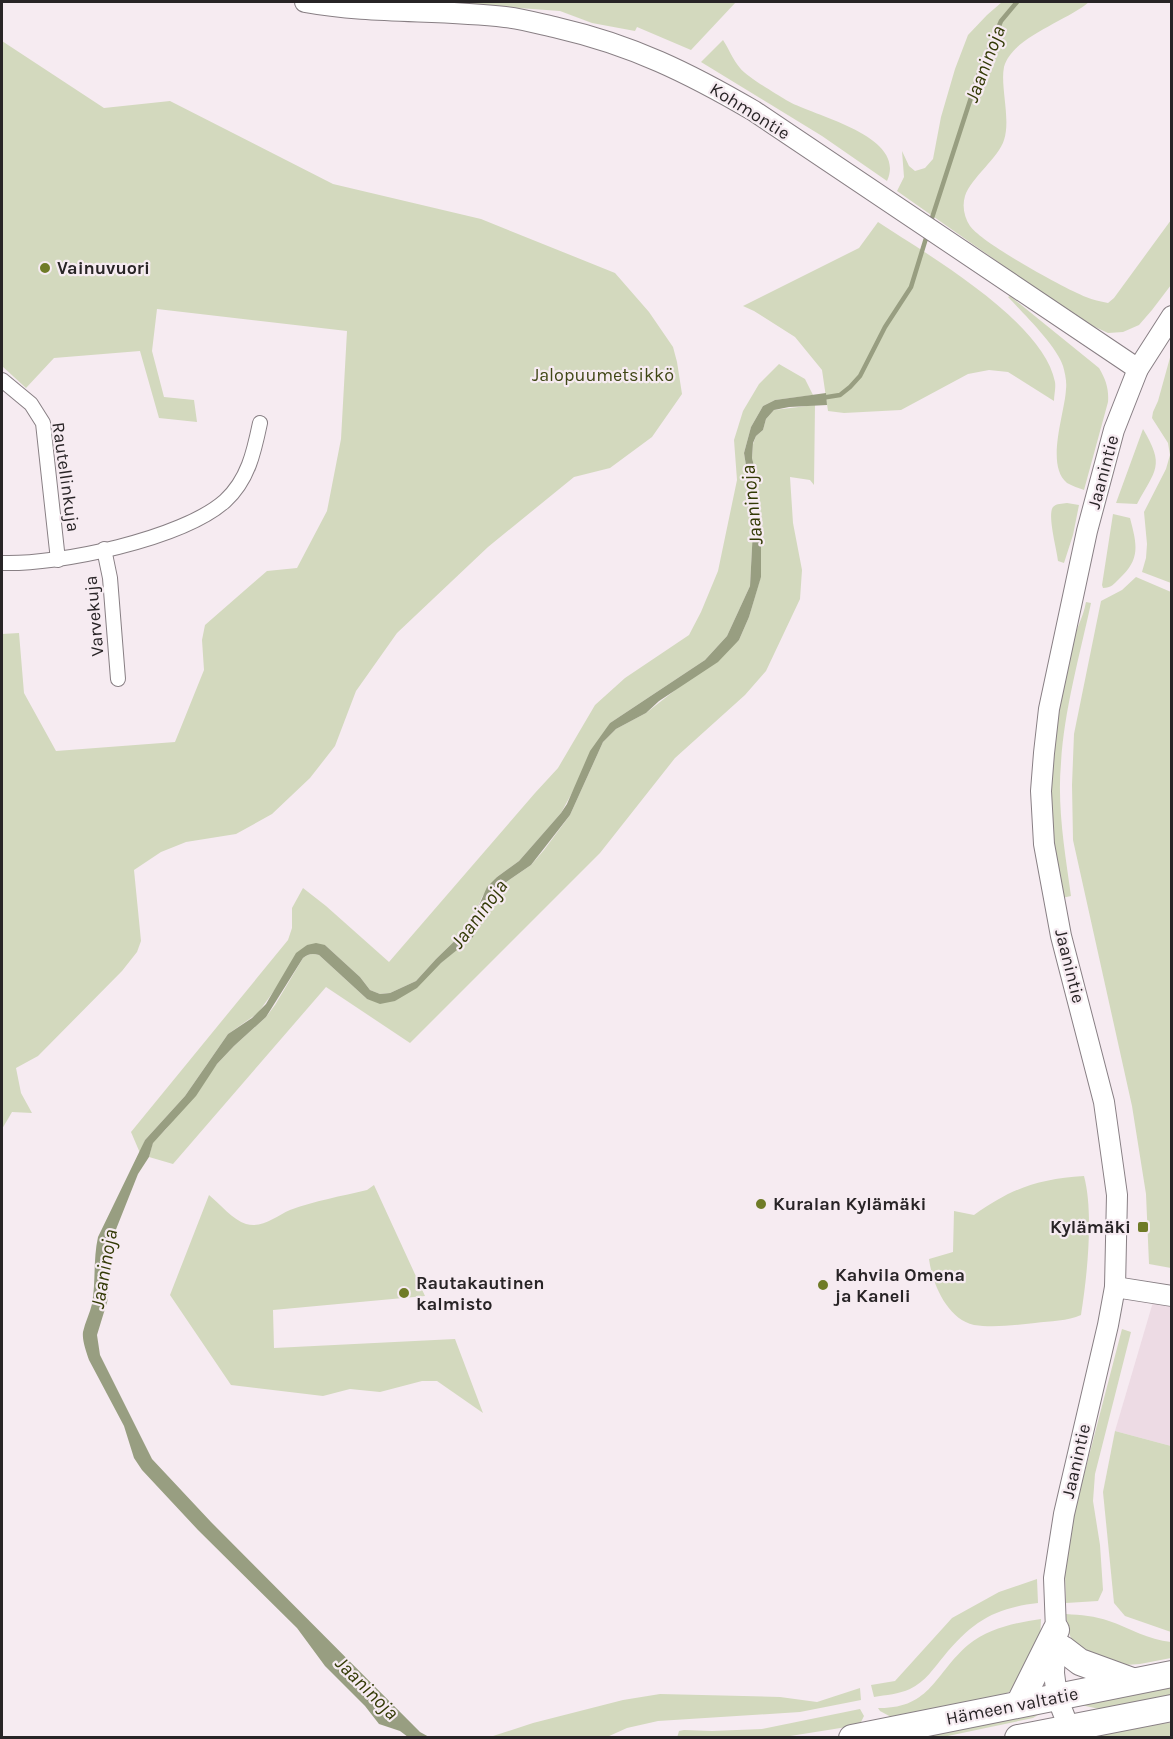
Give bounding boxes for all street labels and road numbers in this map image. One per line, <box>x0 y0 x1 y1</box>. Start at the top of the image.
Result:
street label: Kohmontie <box>706 78 794 144</box>
street label: Rautellinkuja <box>47 421 85 533</box>
street label: Jaanintie <box>1083 433 1123 511</box>
street label: Varvekuja <box>80 575 108 657</box>
street label: Jaanintie <box>1050 927 1090 1005</box>
street label: Jaanintie <box>1057 1422 1095 1500</box>
street label: Hämeen valtatie <box>944 1682 1080 1730</box>

